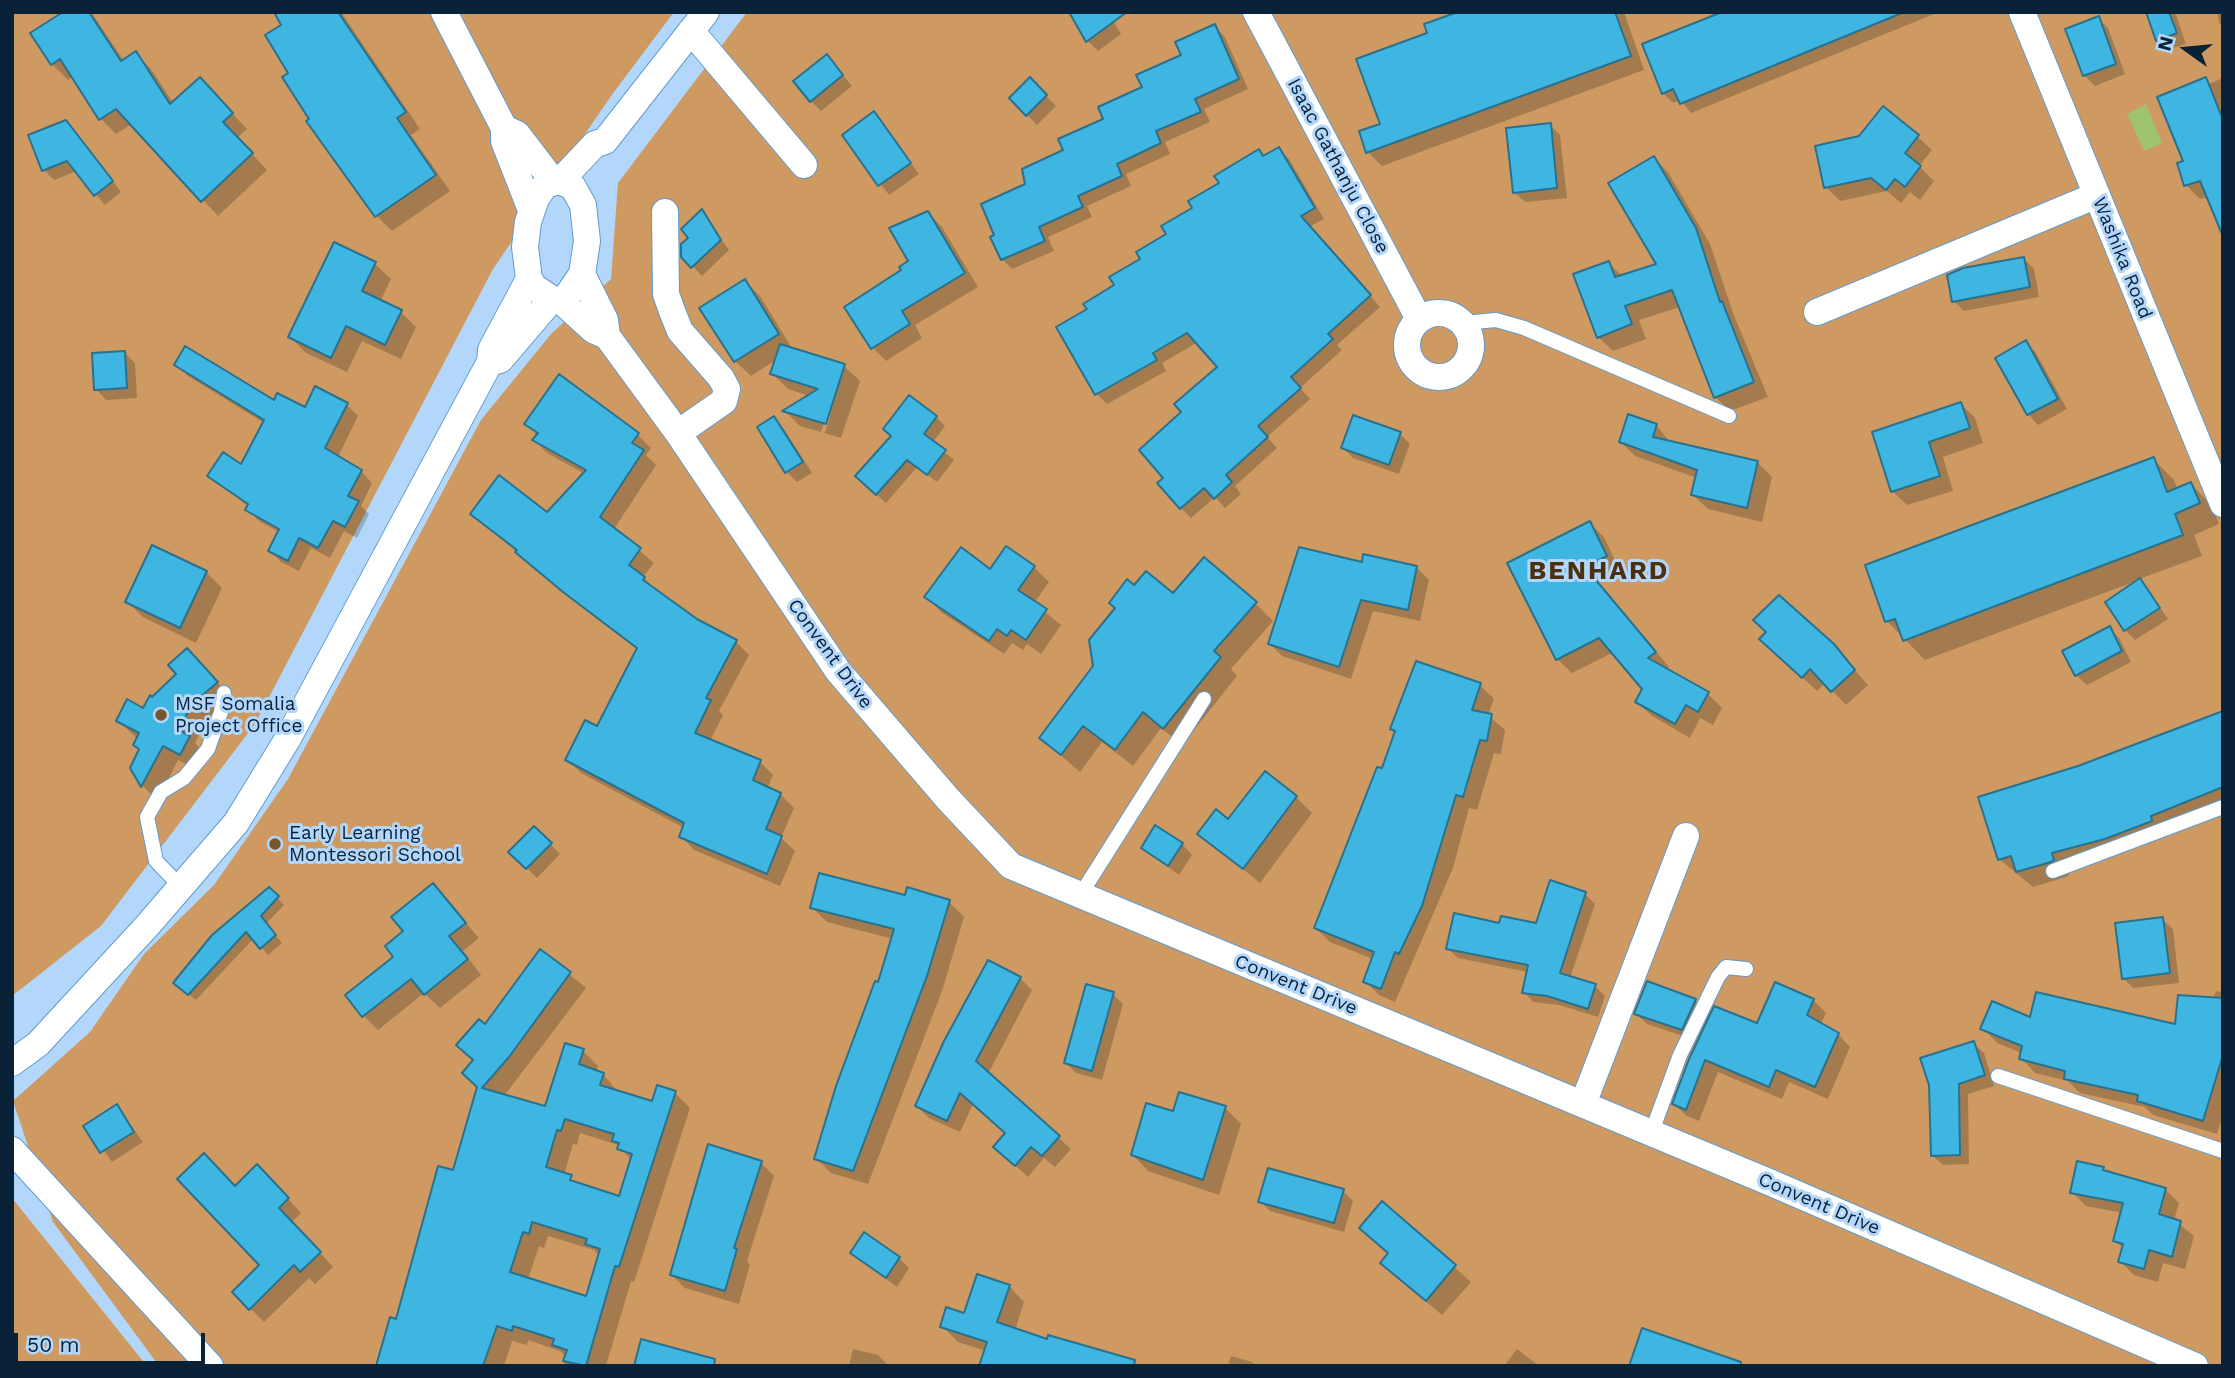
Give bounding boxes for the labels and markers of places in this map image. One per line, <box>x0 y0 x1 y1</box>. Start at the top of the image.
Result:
place label: MSF Somalia Project Office <box>175 693 302 737</box>
marker: MSF Somalia Project Office <box>153 707 169 723</box>
place label: Early Learning Montessori School <box>289 822 461 866</box>
marker: Early Learning Montessori School <box>267 836 283 852</box>

